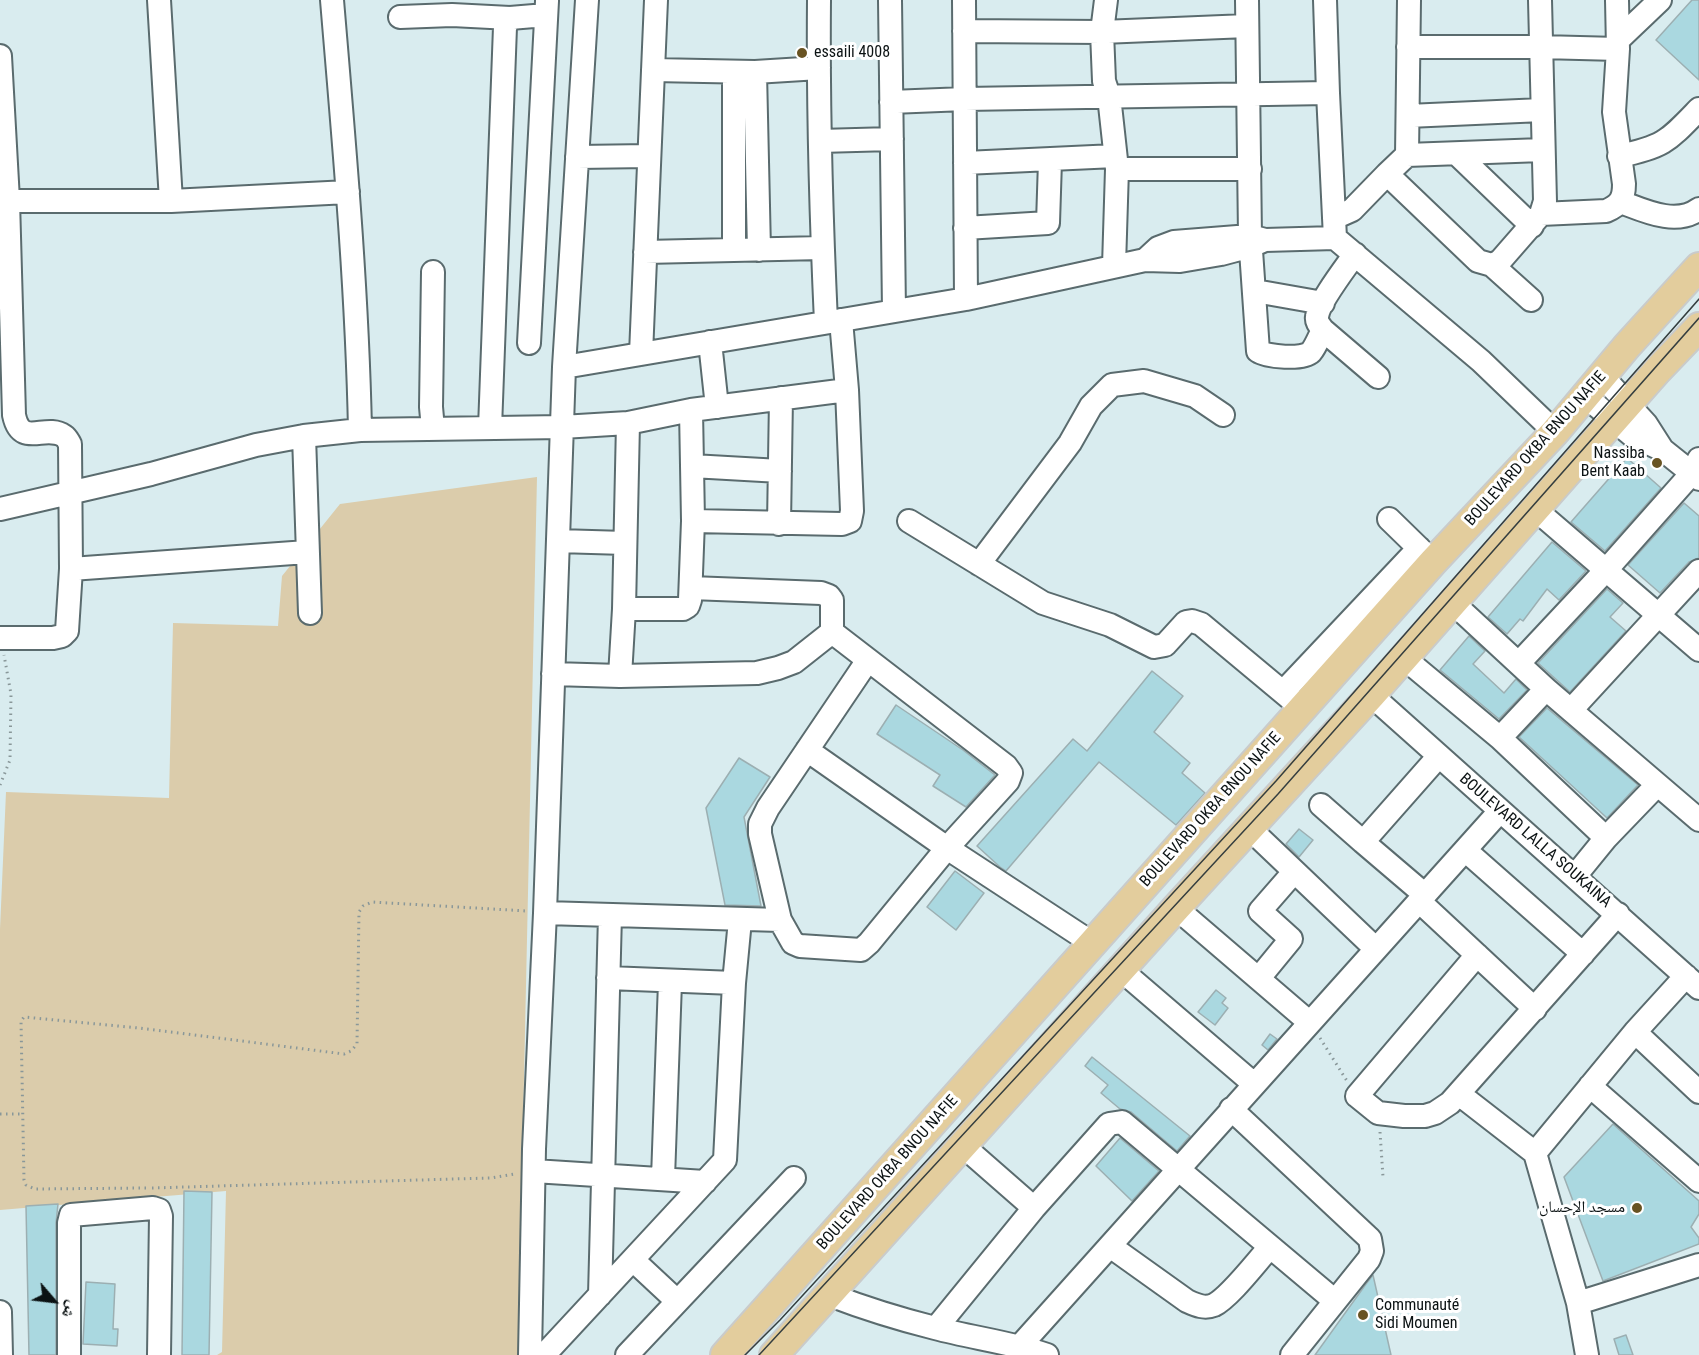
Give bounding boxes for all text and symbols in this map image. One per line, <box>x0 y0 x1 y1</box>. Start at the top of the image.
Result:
place label: essaili 4008 <box>814 43 890 63</box>
marker: essaili 4008 <box>795 46 809 60</box>
street label: BOULEVARD OKBA BNOU NAFIE <box>1461 368 1611 530</box>
place label: Nassiba Bent Kaab <box>1581 444 1645 482</box>
marker: Nassiba Bent Kaab <box>1650 456 1664 470</box>
street label: BOULEVARD OKBA BNOU NAFIE <box>1136 729 1286 891</box>
street label: BOULEVARD LALLA SOUKAINA <box>1455 770 1615 912</box>
street label: BOULEVARD OKBA BNOU NAFIE <box>813 1092 963 1254</box>
place label: مسجد الإحسان <box>1539 1198 1625 1218</box>
marker: مسجد الإحسان <box>1630 1201 1644 1215</box>
north arrow <box>24 1271 84 1331</box>
place label: Communauté Sidi Moumen <box>1375 1296 1459 1334</box>
text: ش <box>58 1298 83 1322</box>
marker: Communauté Sidi Moumen <box>1356 1308 1370 1322</box>

